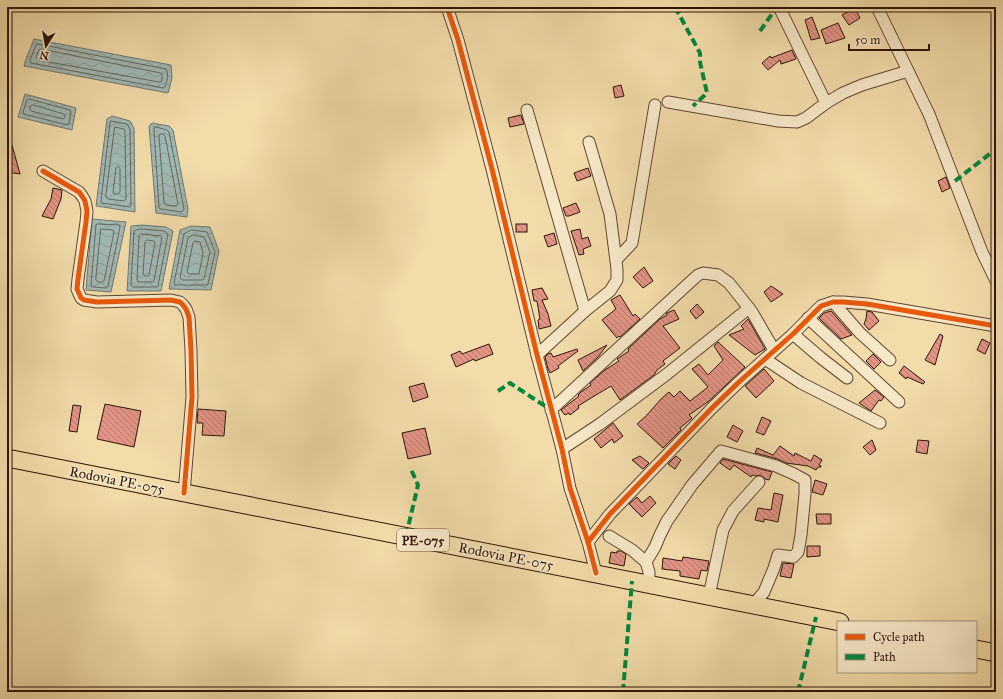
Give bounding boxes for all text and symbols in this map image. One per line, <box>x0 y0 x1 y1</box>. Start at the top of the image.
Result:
north arrow <box>26 26 66 66</box>
scale bar <box>849 26 929 52</box>
text: 50 m <box>855 33 880 47</box>
text: N <box>38 48 50 63</box>
street label: Rodovia PE-075 <box>68 463 166 498</box>
road number: PE-075 <box>397 529 449 551</box>
street label: Rodovia PE-075 <box>457 539 555 574</box>
legend <box>837 621 977 673</box>
text: Cycle path <box>873 630 925 644</box>
text: Path <box>873 650 896 664</box>

